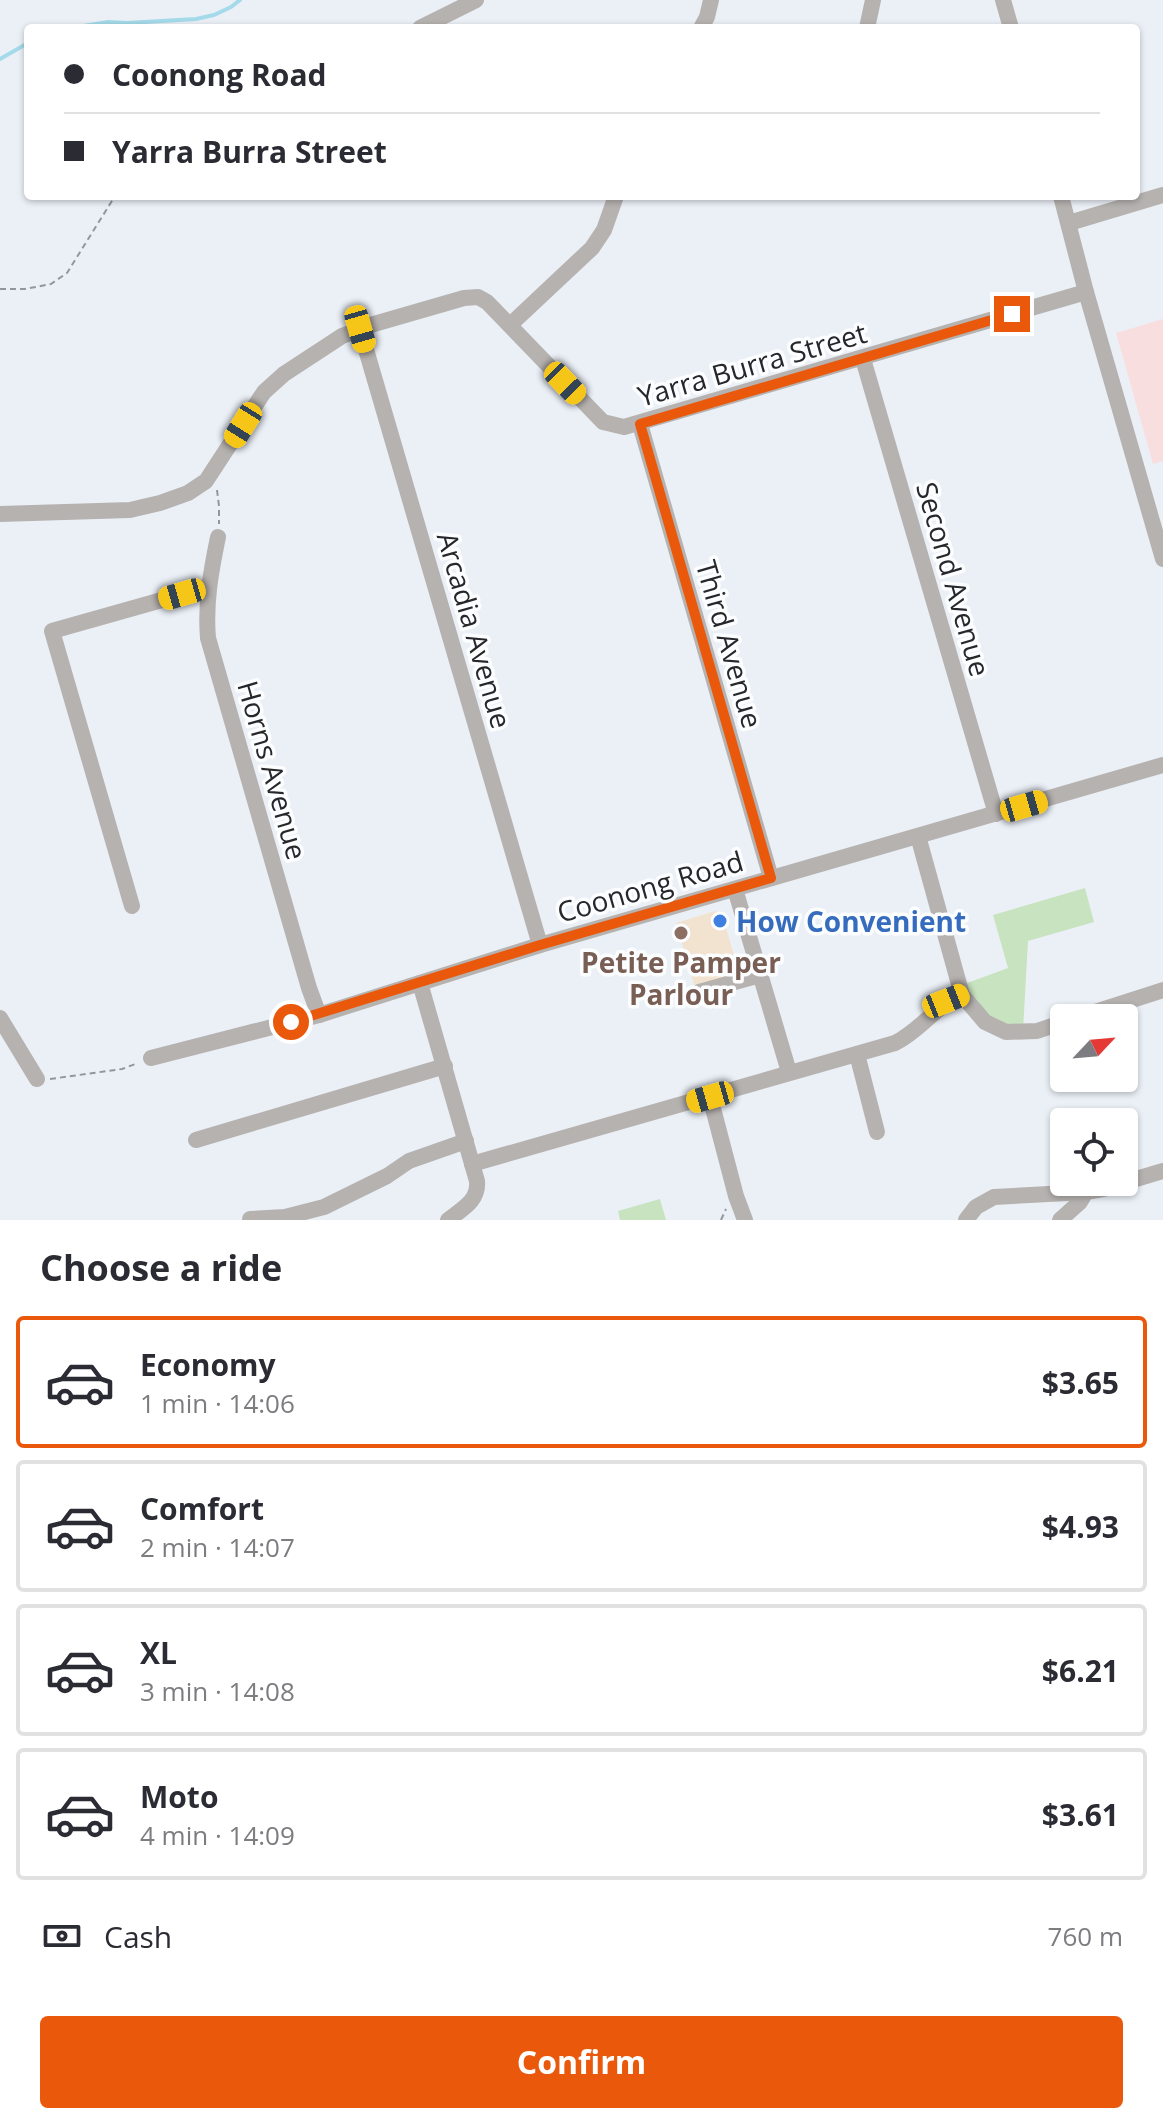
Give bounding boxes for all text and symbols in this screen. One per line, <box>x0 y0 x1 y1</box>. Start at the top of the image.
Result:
text: Coonong Road <box>112 54 327 95</box>
text: Yarra Burra Street <box>112 131 387 172</box>
route end <box>994 296 1030 332</box>
car <box>342 303 378 355</box>
street label: Yarra Burra Street <box>633 313 871 415</box>
car <box>540 357 590 409</box>
car <box>220 398 266 452</box>
street label: Second Avenue <box>908 477 1000 681</box>
street label: Arcadia Avenue <box>429 527 521 733</box>
street label: Third Avenue <box>688 556 772 732</box>
car <box>156 576 208 612</box>
street label: Horns Avenue <box>229 676 317 864</box>
car <box>998 788 1050 824</box>
street label: Coonong Road <box>553 841 747 931</box>
place label: How Convenient <box>736 902 966 940</box>
marker: How Convenient <box>711 912 729 930</box>
marker: Petite Pamper Parlour <box>672 924 690 942</box>
place label: Petite Pamper Parlour <box>581 943 781 1013</box>
car <box>919 981 973 1021</box>
route start <box>273 1004 309 1040</box>
north arrow <box>1050 1004 1138 1092</box>
map controls <box>1050 1004 1138 1196</box>
car <box>684 1079 736 1115</box>
button: locate <box>1050 1108 1138 1196</box>
text: Choose a ride <box>40 1243 282 1292</box>
text: Economy <box>140 1344 276 1385</box>
icon: car <box>44 1346 116 1418</box>
text: $3.65 <box>1042 1362 1119 1403</box>
text: 1 min · 14:06 <box>140 1385 295 1421</box>
text: Comfort <box>140 1488 264 1529</box>
icon: car <box>44 1490 116 1562</box>
text: $4.93 <box>1042 1506 1119 1547</box>
text: 2 min · 14:07 <box>140 1529 295 1565</box>
text: XL <box>140 1632 177 1673</box>
icon: car <box>44 1634 116 1706</box>
text: $6.21 <box>1042 1650 1119 1691</box>
text: 3 min · 14:08 <box>140 1673 295 1709</box>
text: Moto <box>140 1776 218 1817</box>
icon: car <box>44 1778 116 1850</box>
text: $3.61 <box>1042 1794 1119 1835</box>
text: 4 min · 14:09 <box>140 1817 295 1853</box>
icon: cash <box>40 1914 84 1958</box>
text: Cash <box>104 1916 172 1957</box>
text: 760 m <box>1048 1918 1123 1954</box>
button: Confirm <box>40 2016 1123 2108</box>

